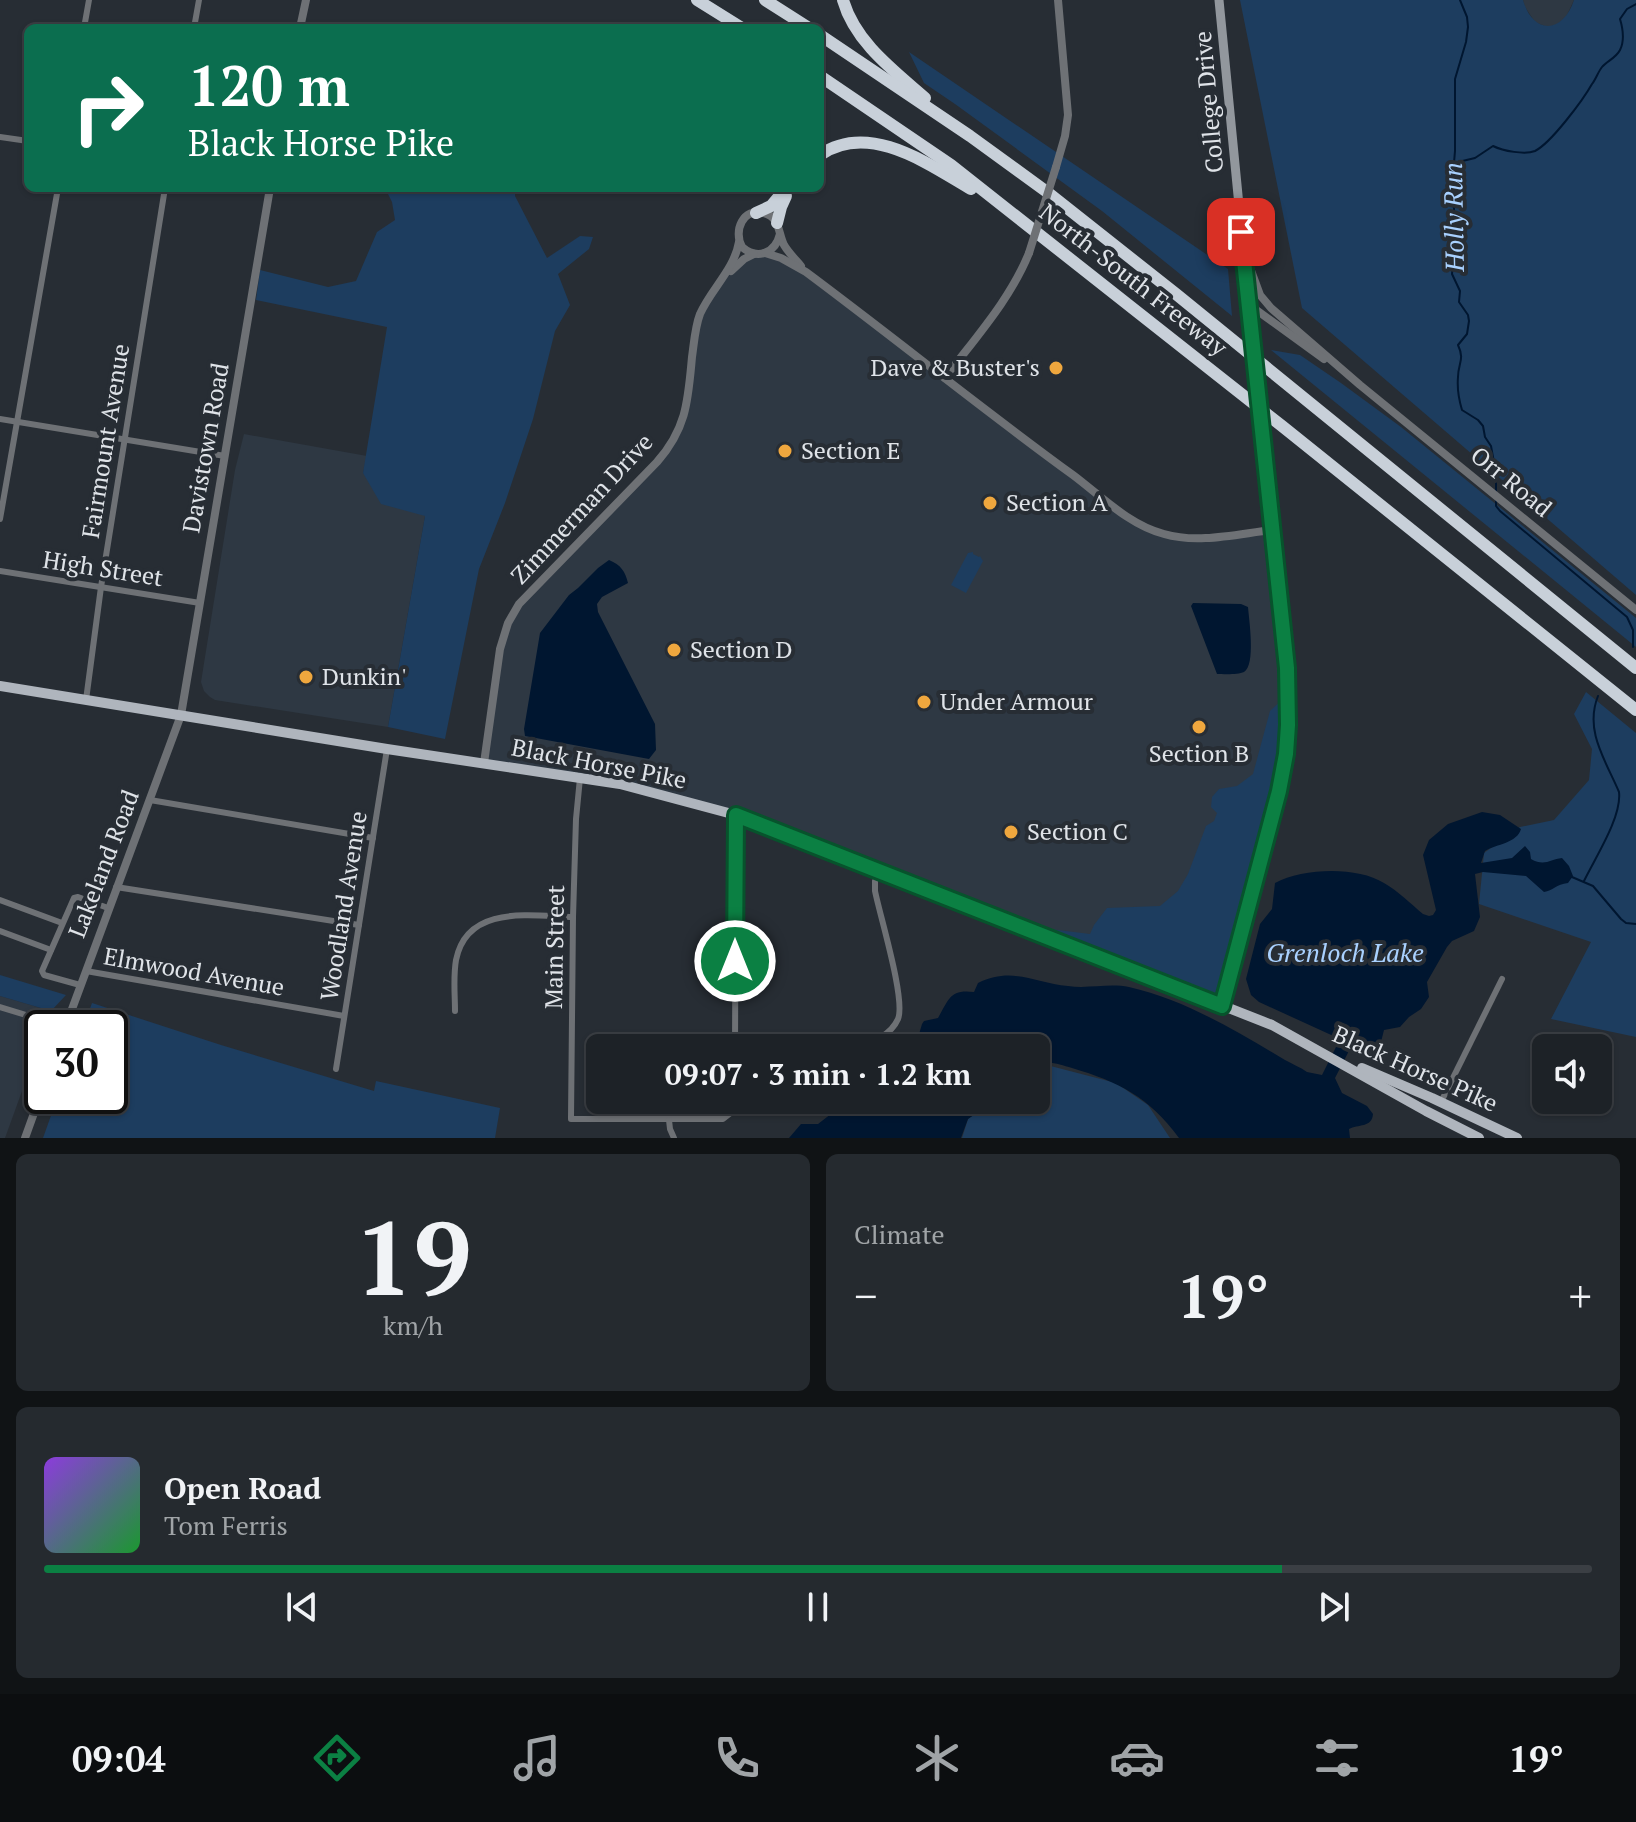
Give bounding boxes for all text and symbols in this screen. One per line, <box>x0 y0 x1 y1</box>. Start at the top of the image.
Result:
street label: College Drive <box>1186 30 1230 174</box>
text: 120 m <box>188 48 350 122</box>
icon: right <box>56 56 160 160</box>
text: Black Horse Pike <box>188 119 454 166</box>
water label: Holly Run <box>1435 162 1471 273</box>
street label: North-South Freeway <box>1033 196 1235 363</box>
pin <box>1207 198 1275 266</box>
icon: arrive <box>1219 210 1263 254</box>
street label: Fairmount Avenue <box>74 341 136 540</box>
place label: Dave & Buster's <box>870 351 1040 383</box>
marker: Dave & Buster's <box>1047 359 1065 377</box>
street label: Davistown Road <box>174 360 236 535</box>
street label: Zimmerman Drive <box>503 426 659 590</box>
place label: Section E <box>801 434 901 466</box>
street label: Orr Road <box>1464 439 1559 524</box>
marker: Section E <box>776 442 794 460</box>
place label: Section A <box>1006 486 1108 518</box>
marker: Section A <box>981 494 999 512</box>
street label: High Street <box>41 543 166 593</box>
place label: Section D <box>690 633 793 665</box>
marker: Section D <box>665 641 683 659</box>
place label: Dunkin' <box>322 660 406 692</box>
marker: Dunkin' <box>297 668 315 686</box>
place label: Under Armour <box>940 685 1094 717</box>
marker: Under Armour <box>915 693 933 711</box>
marker: Section B <box>1190 718 1208 736</box>
street label: Black Horse Pike <box>509 730 689 796</box>
place label: Section B <box>1149 737 1249 769</box>
street label: Lakeland Road <box>60 785 146 942</box>
street label: Woodland Avenue <box>312 809 374 1003</box>
place label: Section C <box>1027 815 1128 847</box>
marker: Section C <box>1002 823 1020 841</box>
street label: Main Street <box>537 884 571 1009</box>
position arrow <box>693 919 777 1003</box>
water label: Grenloch Lake <box>1266 935 1424 969</box>
street label: Elmwood Avenue <box>101 939 287 1003</box>
speed limit sign: 30 <box>24 1010 128 1114</box>
street label: Black Horse Pike <box>1328 1017 1503 1119</box>
map controls <box>1532 1034 1612 1114</box>
button: sound <box>1532 1034 1612 1114</box>
text: 09:07 · 3 min · 1.2 km <box>665 1054 971 1094</box>
text: 19 <box>354 1187 472 1325</box>
text: Climate <box>854 1217 945 1251</box>
text: 19° <box>1177 1256 1269 1335</box>
text: − <box>854 1266 877 1325</box>
text: + <box>1569 1266 1592 1325</box>
text: km/h <box>383 1308 443 1342</box>
text: Open Road <box>164 1468 321 1508</box>
text: Tom Ferris <box>164 1508 288 1542</box>
icon: previous <box>280 1585 324 1629</box>
icon: pause <box>796 1585 840 1629</box>
icon: next <box>1312 1585 1356 1629</box>
icon: directions <box>309 1730 365 1786</box>
icon: music <box>509 1730 565 1786</box>
icon: phone <box>709 1730 765 1786</box>
icon: climate <box>909 1730 965 1786</box>
icon: car <box>1109 1730 1165 1786</box>
icon: filters <box>1309 1730 1365 1786</box>
text: 09:04 <box>72 1735 166 1782</box>
text: 19° <box>1508 1735 1564 1782</box>

